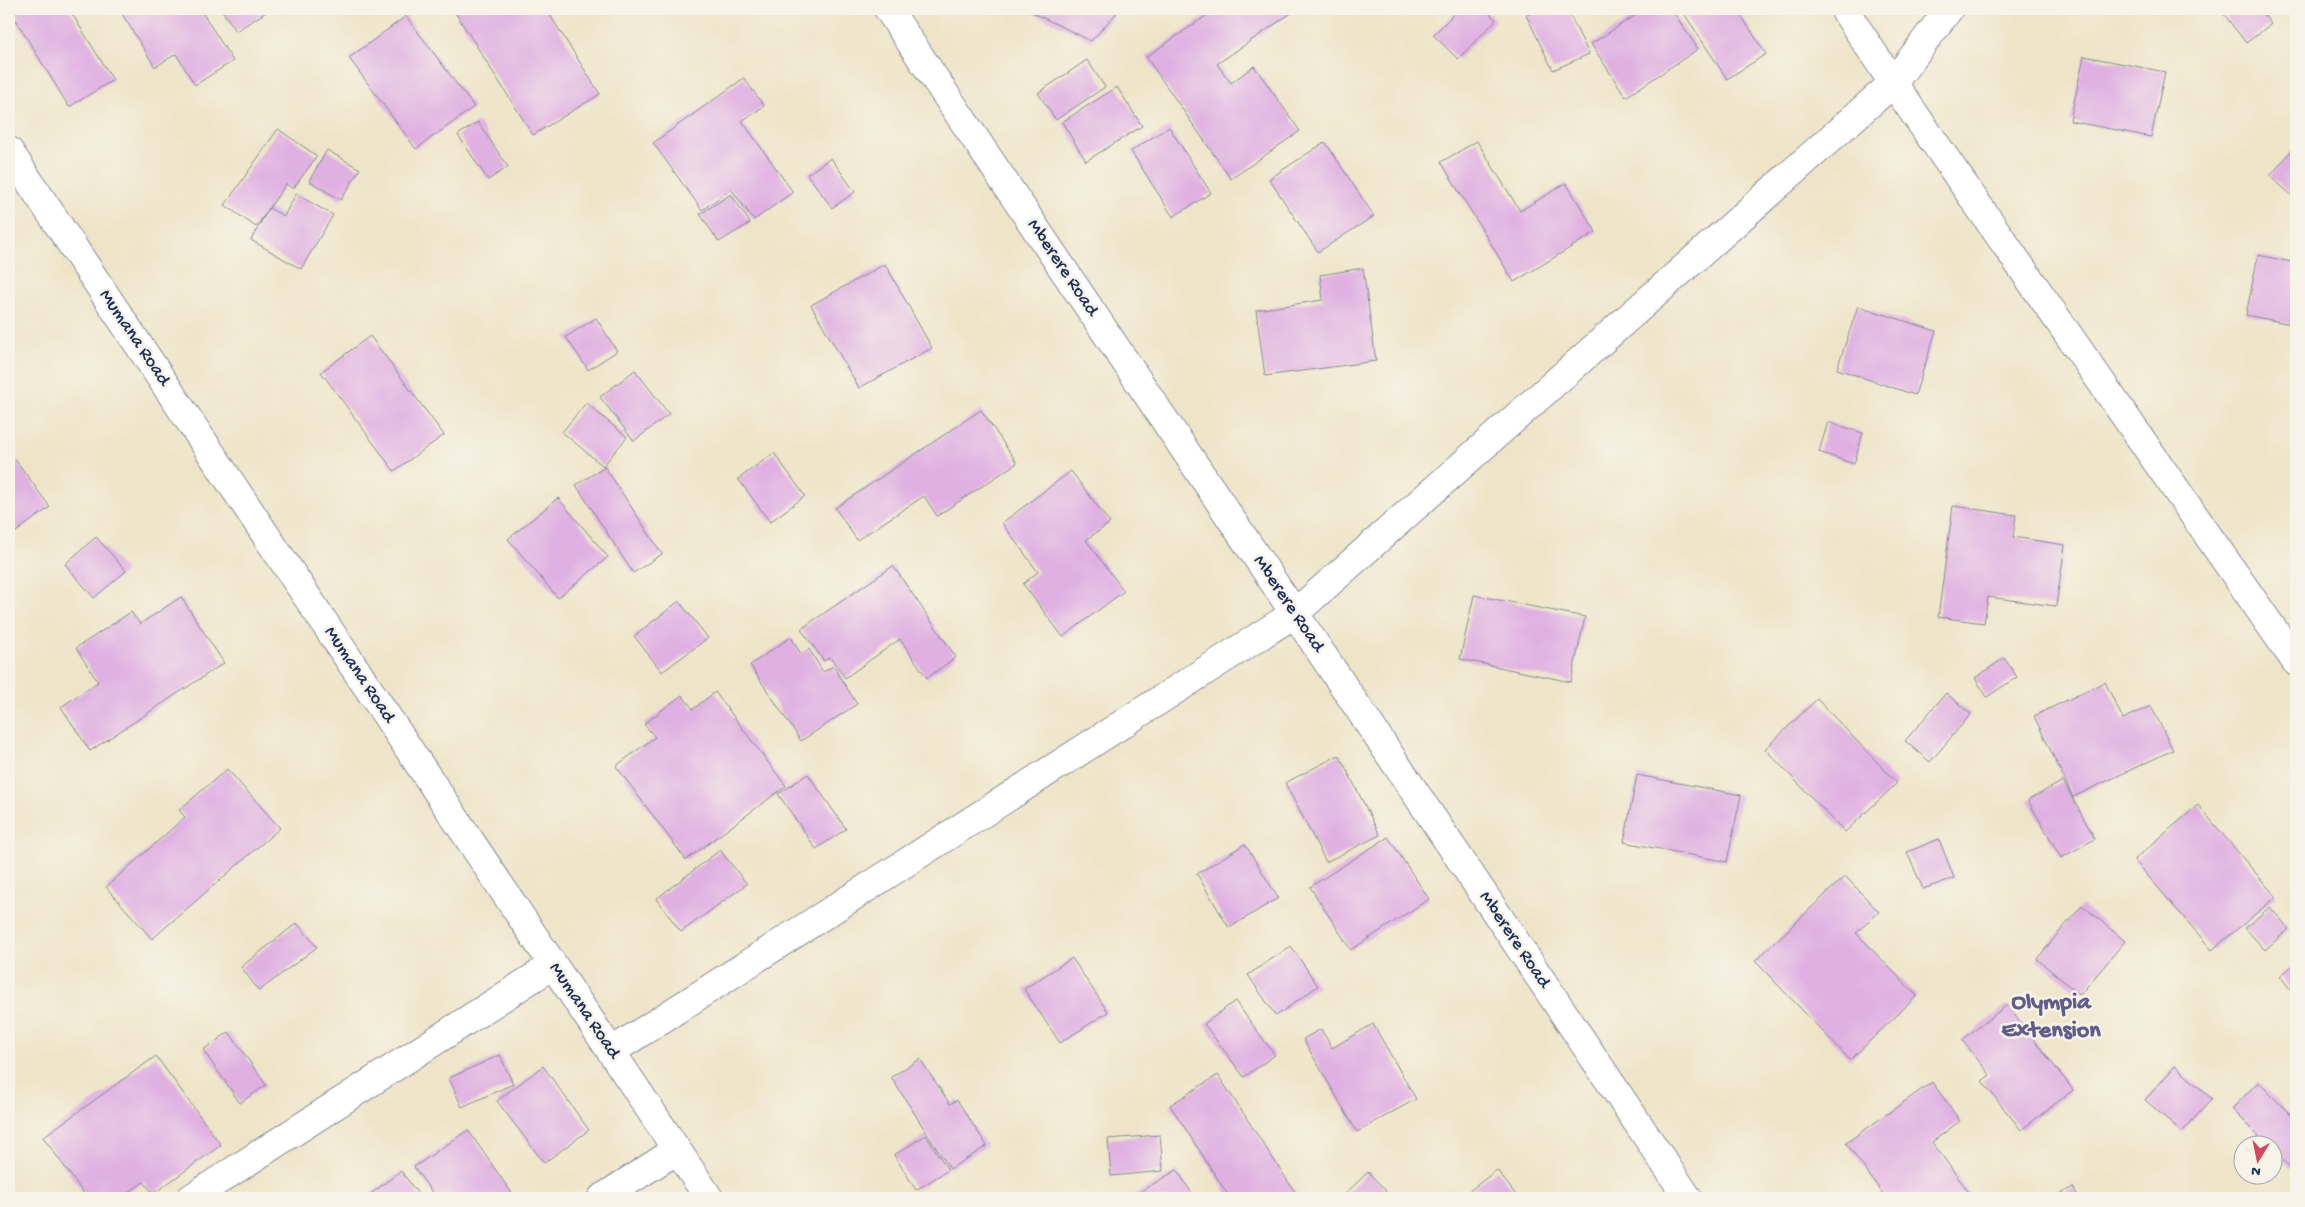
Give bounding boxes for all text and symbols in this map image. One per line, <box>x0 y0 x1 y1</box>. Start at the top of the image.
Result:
street label: Mberere Road <box>1021 215 1104 322</box>
street label: Mumana Road <box>93 285 176 392</box>
street label: Mberere Road <box>1247 551 1330 658</box>
street label: Mumana Road <box>318 622 401 729</box>
street label: Mberere Road <box>1473 887 1556 994</box>
street label: Mumana Road <box>543 958 626 1065</box>
district label: Olympia Extension <box>2001 989 2101 1046</box>
north arrow <box>2232 1134 2282 1184</box>
text: N <box>2250 1161 2262 1180</box>

